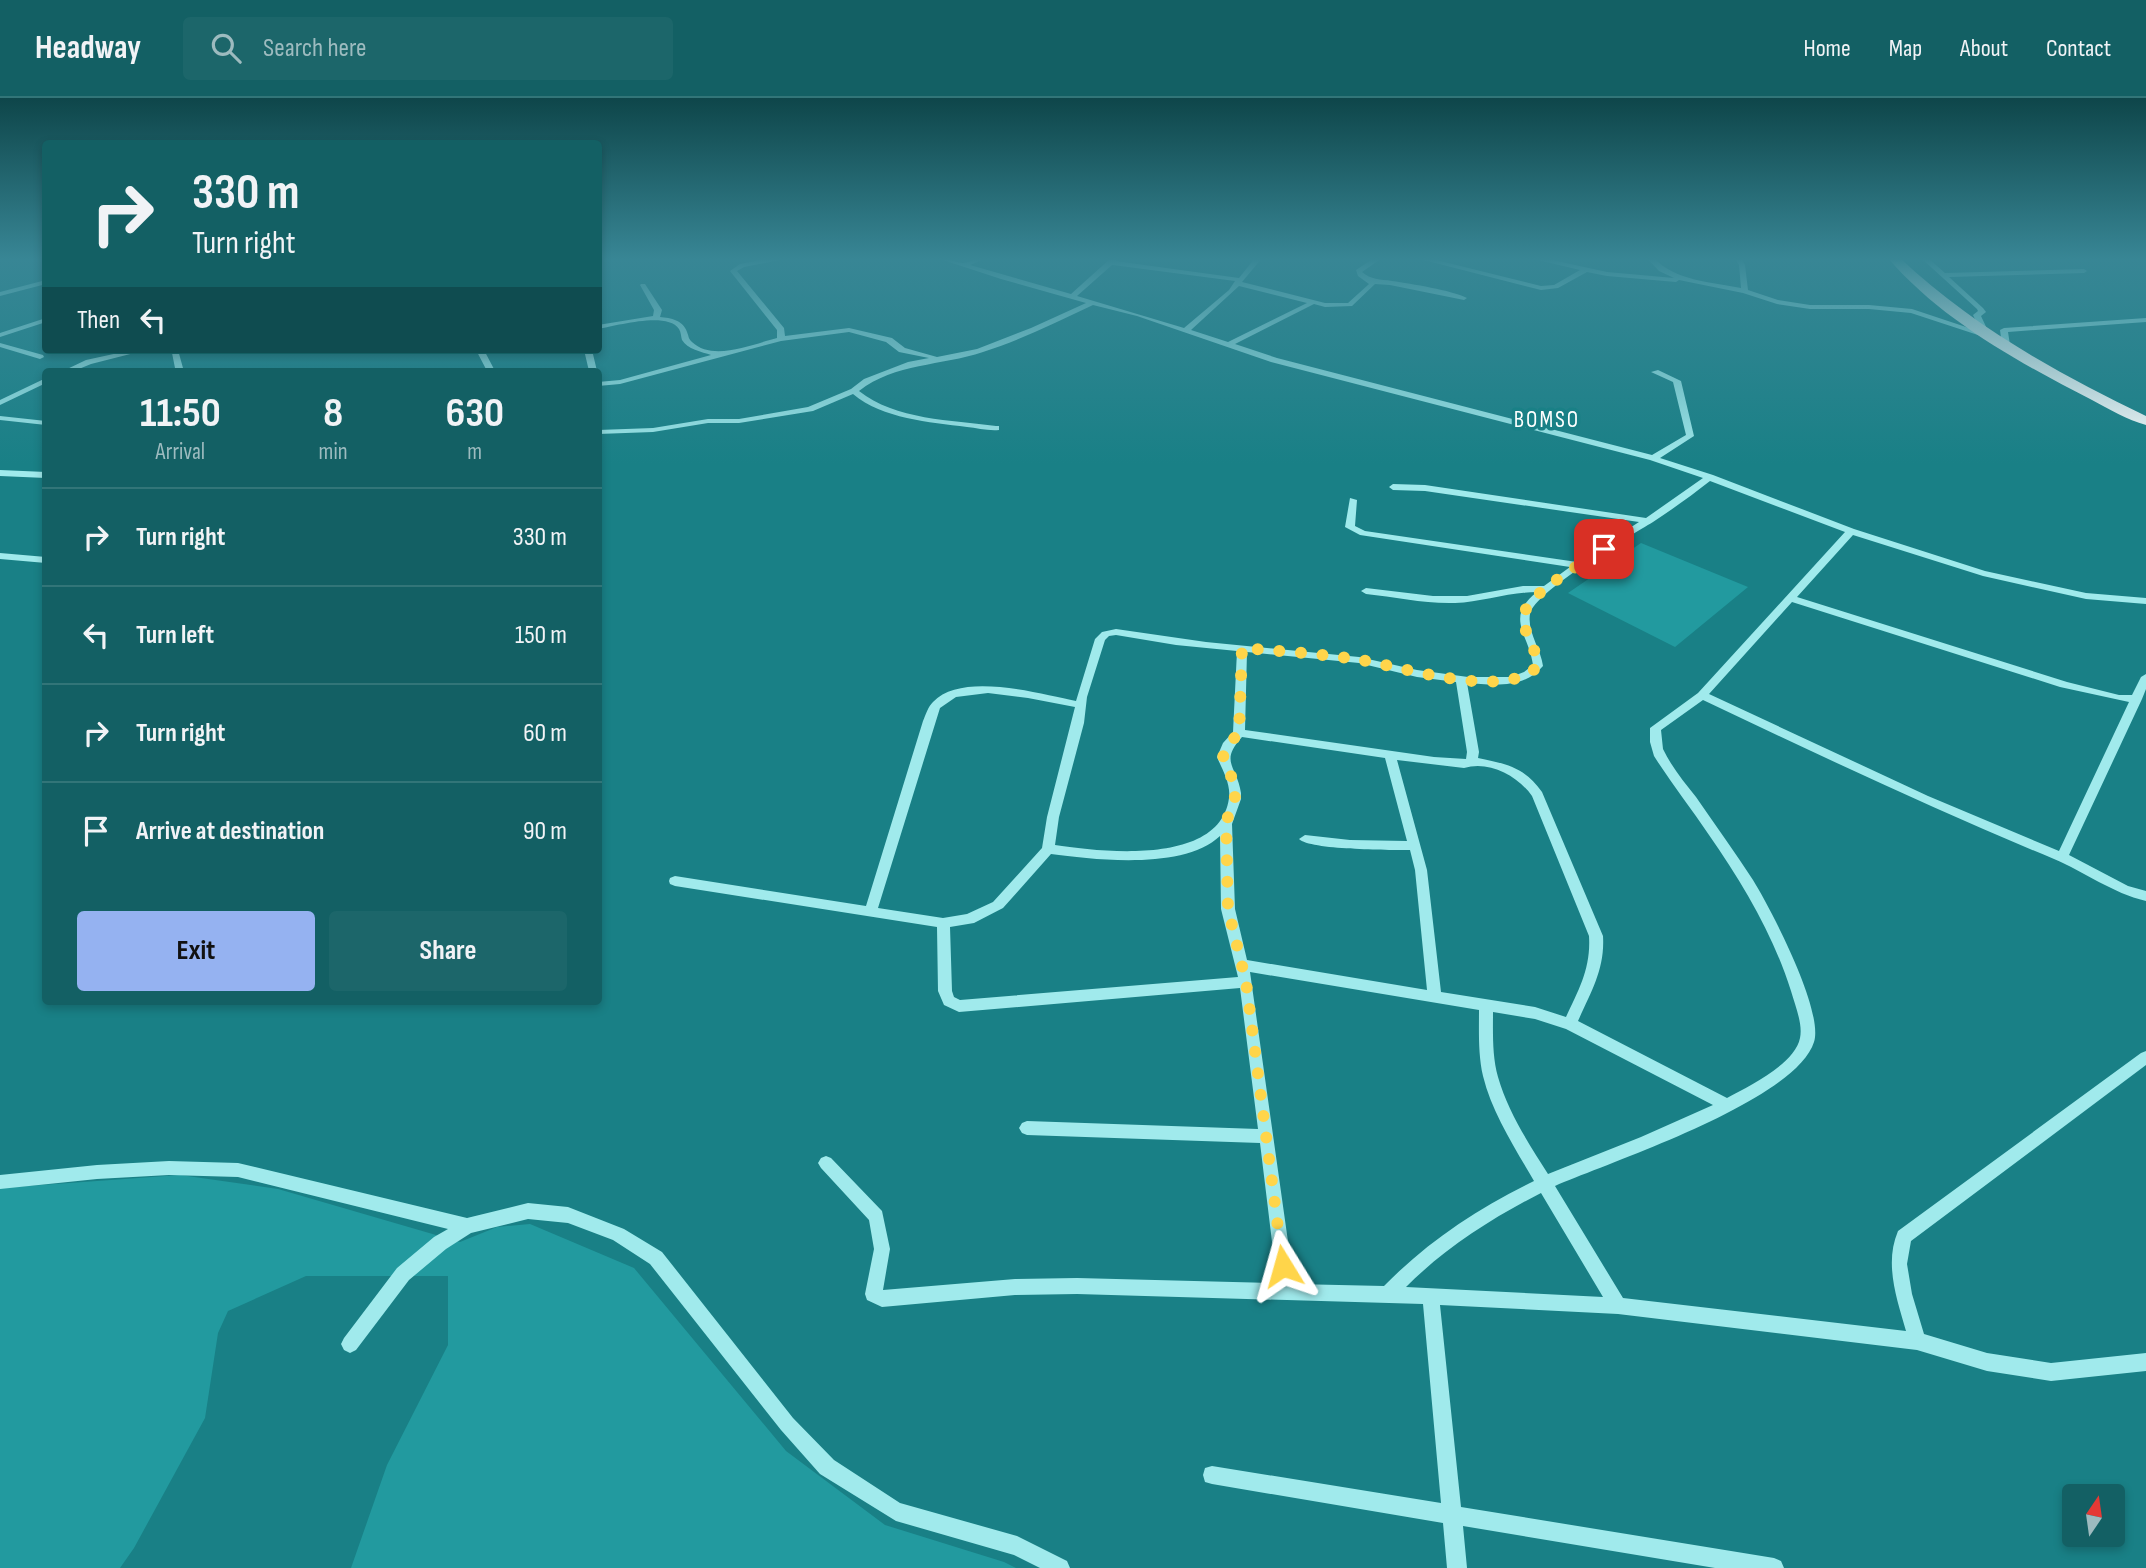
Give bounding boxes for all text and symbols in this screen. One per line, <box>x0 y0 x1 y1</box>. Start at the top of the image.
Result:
search box <box>183 17 673 80</box>
text: Headway <box>35 28 141 68</box>
icon: search <box>207 29 245 67</box>
text: Search here <box>263 33 366 64</box>
text: Home <box>1803 34 1851 63</box>
text: Map <box>1889 34 1922 63</box>
text: About <box>1960 34 2008 63</box>
text: Contact <box>2046 34 2111 63</box>
text: 330 m <box>192 164 299 223</box>
icon: right <box>77 168 168 259</box>
text: Turn right <box>192 224 296 263</box>
icon: left <box>134 301 172 339</box>
text: Then <box>77 305 120 336</box>
text: 11:50 <box>140 388 221 439</box>
text: 8 <box>323 388 343 439</box>
text: 630 <box>445 388 504 439</box>
district label: BOMSO <box>1514 406 1580 434</box>
text: Arrival <box>156 438 205 466</box>
text: min <box>319 438 348 466</box>
text: m <box>467 438 482 466</box>
icon: right <box>77 518 115 556</box>
pin <box>1574 519 1634 579</box>
text: Turn right <box>136 522 225 553</box>
text: 330 m <box>513 522 567 553</box>
icon: arrive <box>1585 530 1623 568</box>
icon: left <box>77 616 115 654</box>
text: Turn left <box>136 620 214 651</box>
text: 150 m <box>515 620 567 651</box>
icon: right <box>77 714 115 752</box>
text: Turn right <box>136 718 225 749</box>
text: 60 m <box>523 718 567 749</box>
icon: arrive <box>77 812 115 850</box>
text: Arrive at destination <box>136 816 324 847</box>
text: 90 m <box>523 816 567 847</box>
button: Exit <box>77 911 315 991</box>
button: Share <box>329 911 567 991</box>
position arrow <box>1246 1229 1320 1303</box>
north arrow <box>2062 1484 2124 1547</box>
map controls <box>2062 1484 2125 1547</box>

